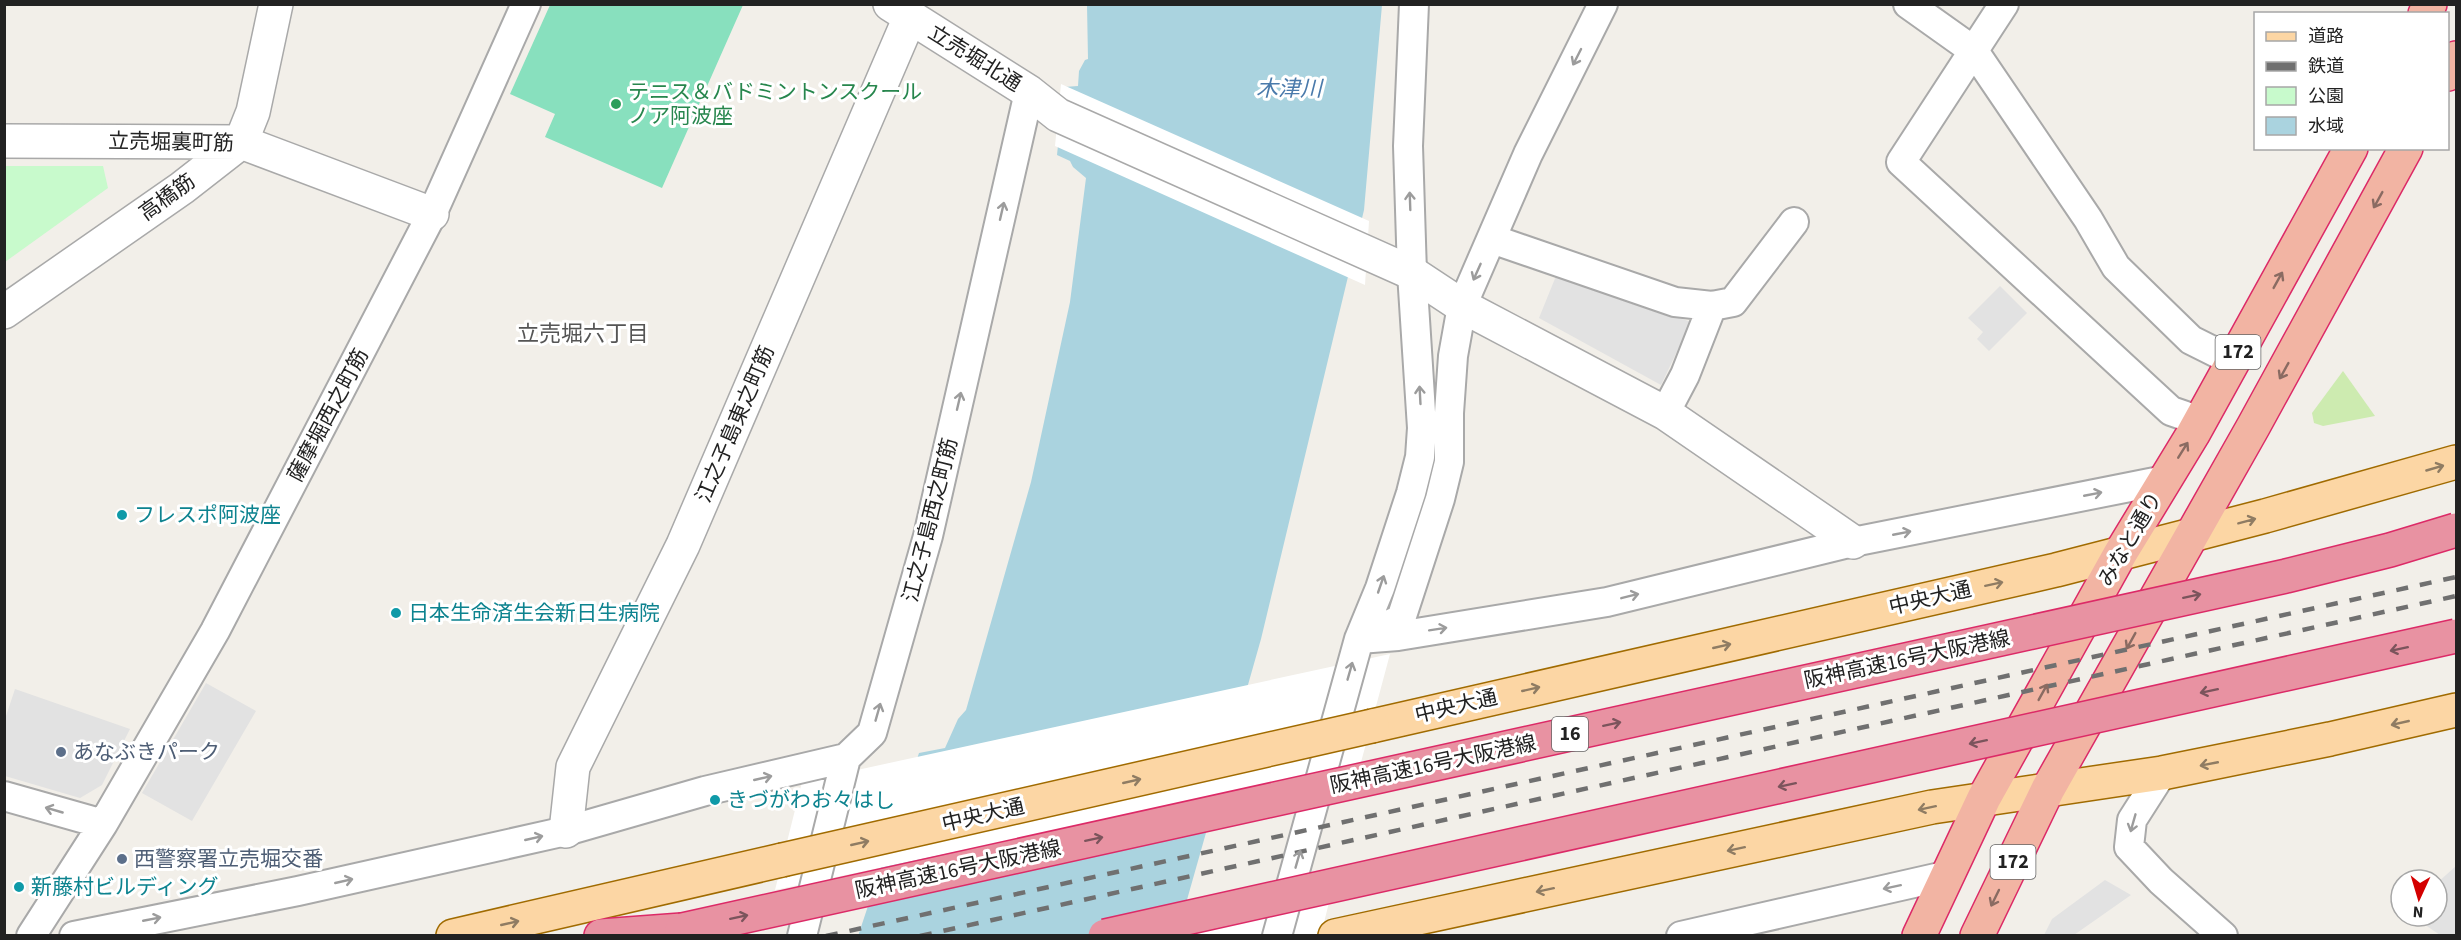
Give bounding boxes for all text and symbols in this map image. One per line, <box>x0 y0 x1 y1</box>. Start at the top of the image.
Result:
legend <box>2254 12 2449 150</box>
street label: 立売堀北通 <box>923 17 1027 99</box>
text: 道路 <box>2308 24 2344 49</box>
one-way arrow <box>1570 47 1582 65</box>
text: 鉄道 <box>2308 54 2344 79</box>
water label: 木津川 <box>1256 73 1324 105</box>
place label: テニス＆バドミントンスクール ノア阿波座 <box>628 77 922 131</box>
text: 公園 <box>2308 84 2344 109</box>
marker: テニス＆バドミントンスクール ノア阿波座 <box>609 97 623 111</box>
text: 水域 <box>2308 114 2344 139</box>
street label: 立売堀裏町筋 <box>108 126 234 158</box>
street label: 高橋筋 <box>133 166 201 228</box>
one-way arrow <box>1404 191 1415 211</box>
one-way arrow <box>2372 191 2384 208</box>
one-way arrow <box>996 202 1008 221</box>
one-way arrow <box>1471 262 1483 280</box>
one-way arrow <box>2273 271 2284 289</box>
district label: 立売堀六丁目 <box>517 318 649 350</box>
road number: 172 <box>2216 335 2260 369</box>
street label: 江之子島東之町筋 <box>688 341 782 507</box>
street label: 薩摩堀西之町筋 <box>280 343 376 487</box>
one-way arrow <box>2278 361 2289 379</box>
one-way arrow <box>1414 386 1425 406</box>
one-way arrow <box>953 392 965 411</box>
street label: 江之子島西之町筋 <box>895 435 965 605</box>
one-way arrow <box>2178 442 2190 459</box>
one-way arrow <box>2425 462 2444 474</box>
street label: みなと通り <box>2091 486 2169 592</box>
one-way arrow <box>2083 488 2102 499</box>
place label: フレスポ阿波座 <box>134 500 281 530</box>
marker: フレスポ阿波座 <box>115 508 129 522</box>
one-way arrow <box>2237 514 2256 526</box>
one-way arrow <box>1892 527 1911 538</box>
street label: 中央大通 <box>1886 574 1974 622</box>
one-way arrow <box>1376 575 1387 594</box>
one-way arrow <box>1983 578 2003 589</box>
one-way arrow <box>1621 590 1640 602</box>
one-way arrow <box>2183 590 2202 602</box>
place label: 日本生命済生会新日生病院 <box>408 598 660 628</box>
marker: 日本生命済生会新日生病院 <box>389 606 403 620</box>
street label: 阪神高速16号大阪港線 <box>1801 623 2013 695</box>
one-way arrow <box>1428 624 1448 635</box>
one-way arrow <box>2125 632 2136 650</box>
one-way arrow <box>1712 639 1731 651</box>
one-way arrow <box>2390 644 2410 655</box>
one-way arrow <box>1345 662 1357 681</box>
street label: 中央大通 <box>1412 682 1500 730</box>
one-way arrow <box>1522 683 1541 695</box>
one-way arrow <box>2037 684 2049 701</box>
one-way arrow <box>2200 686 2219 698</box>
one-way arrow <box>873 703 884 722</box>
road number: 16 <box>1552 717 1588 751</box>
one-way arrow <box>1602 718 1621 730</box>
one-way arrow <box>2390 718 2409 730</box>
street label: 阪神高速16号大阪港線 <box>1327 728 1539 800</box>
place label: あなぶきパーク <box>73 737 220 767</box>
one-way arrow <box>1968 737 1987 749</box>
marker: あなぶきパーク <box>54 745 68 759</box>
one-way arrow <box>2200 759 2219 770</box>
one-way arrow <box>753 771 772 783</box>
one-way arrow <box>1122 774 1141 786</box>
one-way arrow <box>1778 779 1797 791</box>
place label: きづがわお々はし <box>727 785 895 815</box>
street label: 中央大通 <box>939 791 1027 839</box>
marker: きづがわお々はし <box>708 793 722 807</box>
one-way arrow <box>1917 803 1937 814</box>
one-way arrow <box>45 804 64 815</box>
one-way arrow <box>2127 813 2139 832</box>
one-way arrow <box>523 832 543 843</box>
one-way arrow <box>1084 832 1103 844</box>
street label: 阪神高速16号大阪港線 <box>852 833 1064 905</box>
one-way arrow <box>850 836 869 848</box>
place label: 西警察署立売堀交番 <box>134 844 323 874</box>
one-way arrow <box>1727 844 1746 855</box>
road number: 172 <box>1990 845 2036 879</box>
one-way arrow <box>1293 850 1304 869</box>
marker: 西警察署立売堀交番 <box>115 852 129 866</box>
north arrow <box>2389 868 2449 928</box>
place label: 新藤村ビルディング <box>31 872 219 902</box>
one-way arrow <box>333 875 353 886</box>
marker: 新藤村ビルディング <box>12 880 26 894</box>
one-way arrow <box>1883 882 1902 894</box>
one-way arrow <box>1536 885 1556 896</box>
one-way arrow <box>1989 889 2001 907</box>
text: N <box>2412 901 2424 923</box>
one-way arrow <box>729 911 748 922</box>
one-way arrow <box>142 913 162 924</box>
one-way arrow <box>500 916 519 928</box>

